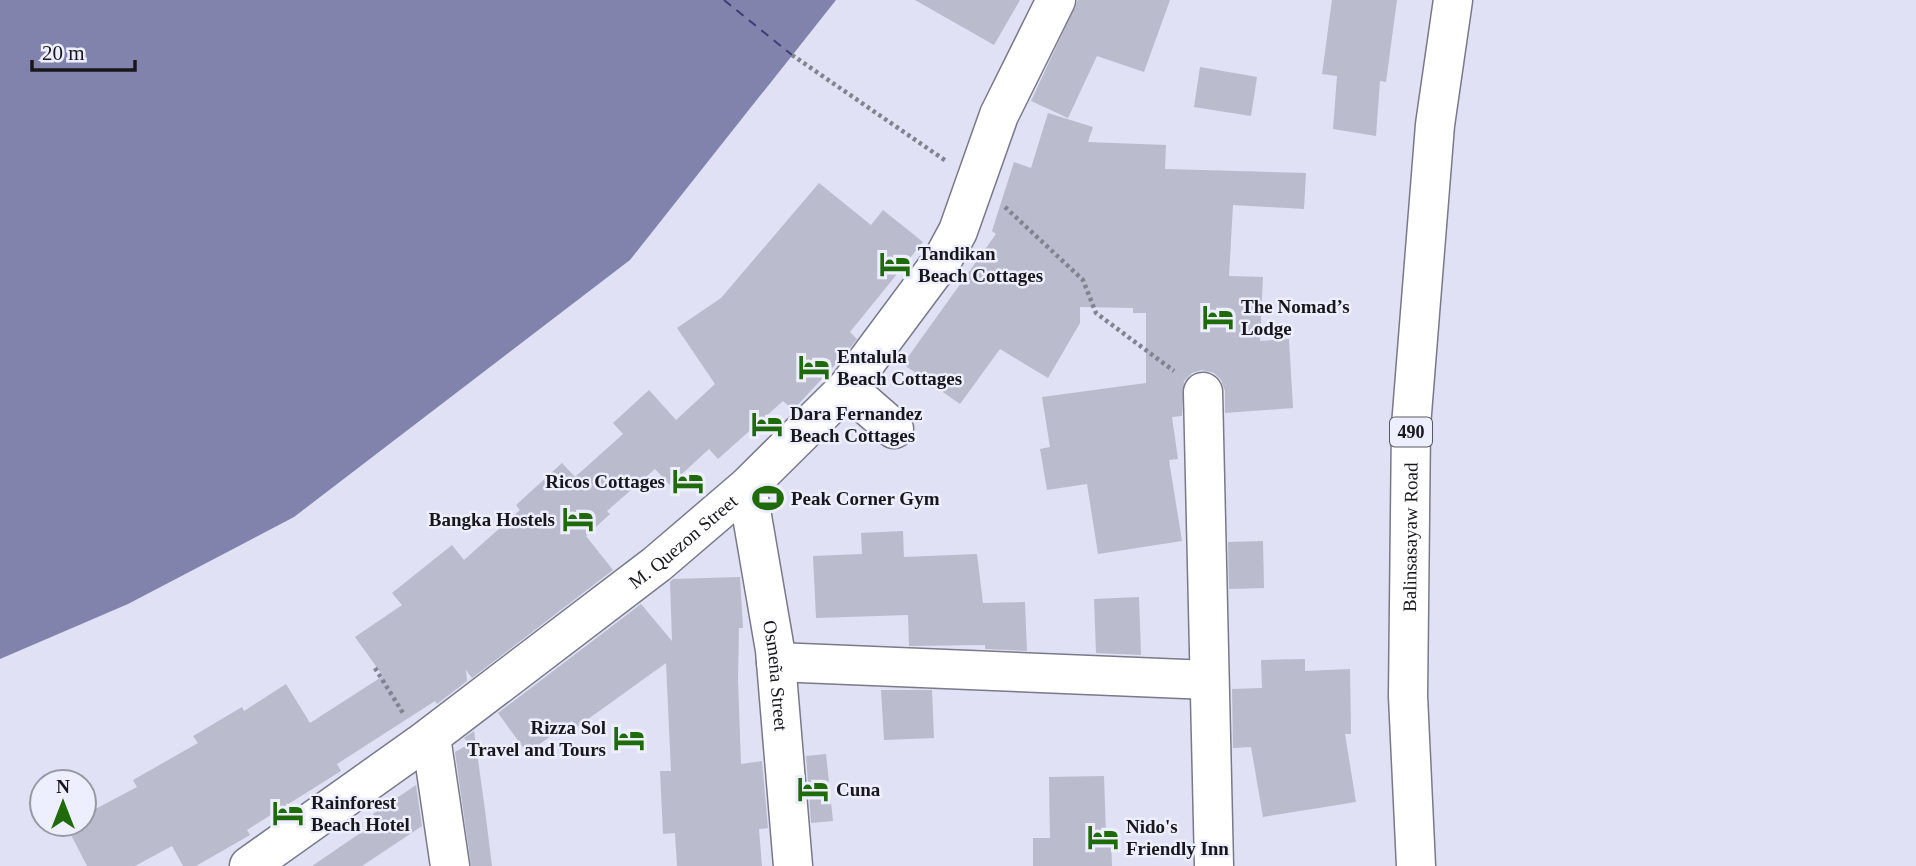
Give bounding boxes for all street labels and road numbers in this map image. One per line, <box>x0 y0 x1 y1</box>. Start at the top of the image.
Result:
road number: 490 <box>1390 418 1432 446</box>
street label: Balinsasayaw Road <box>1398 462 1421 612</box>
street label: M. Quezon Street <box>624 489 742 592</box>
street label: Osmeña Street <box>760 619 792 733</box>

